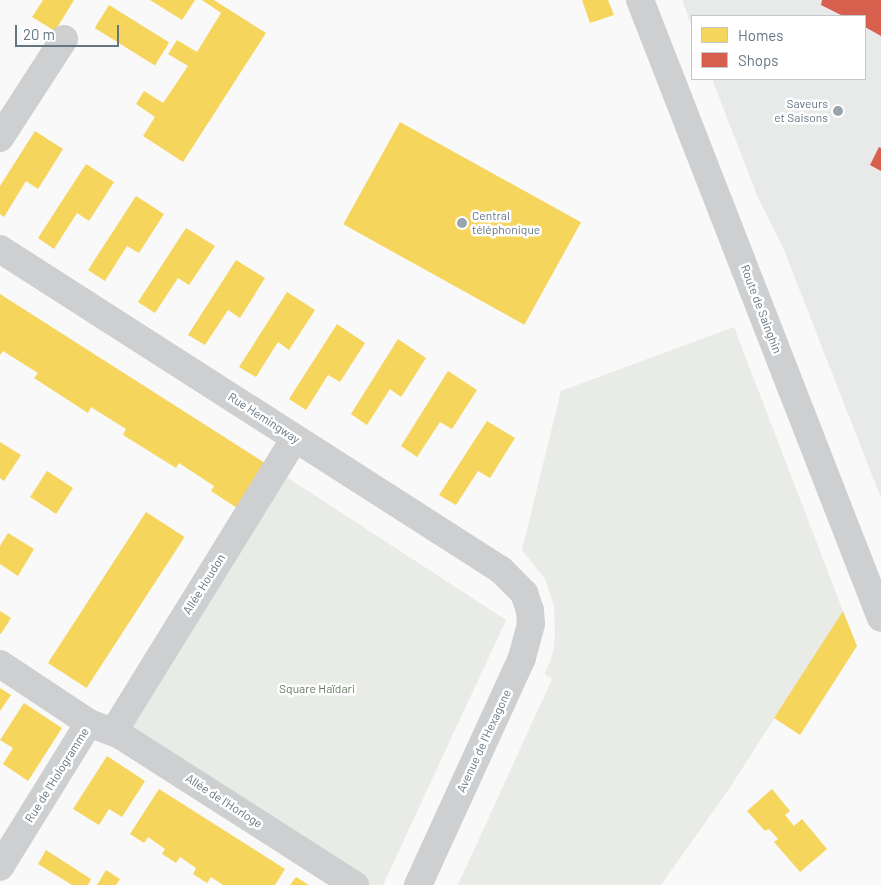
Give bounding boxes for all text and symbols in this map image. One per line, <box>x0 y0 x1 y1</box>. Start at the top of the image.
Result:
scale bar <box>18 15 121 47</box>
legend <box>691 15 866 80</box>
text: 20 m <box>23 25 55 43</box>
text: Homes <box>738 26 783 44</box>
text: Shops <box>738 51 778 69</box>
place label: Saveurs et Saisons <box>774 97 828 125</box>
marker: Saveurs et Saisons <box>832 105 844 117</box>
place label: Central téléphonique <box>472 209 540 237</box>
marker: Central téléphonique <box>456 217 468 229</box>
street label: Route de Sainghin <box>737 263 785 355</box>
street label: Rue Hemingway <box>225 389 303 447</box>
street label: Allée Houdon <box>180 551 228 617</box>
park label: Square Haïdari <box>279 682 355 696</box>
street label: Avenue de l'Hexagone <box>454 687 514 795</box>
street label: Rue de l'Hologramme <box>22 725 92 825</box>
street label: Allée de l'Horloge <box>183 771 265 831</box>

